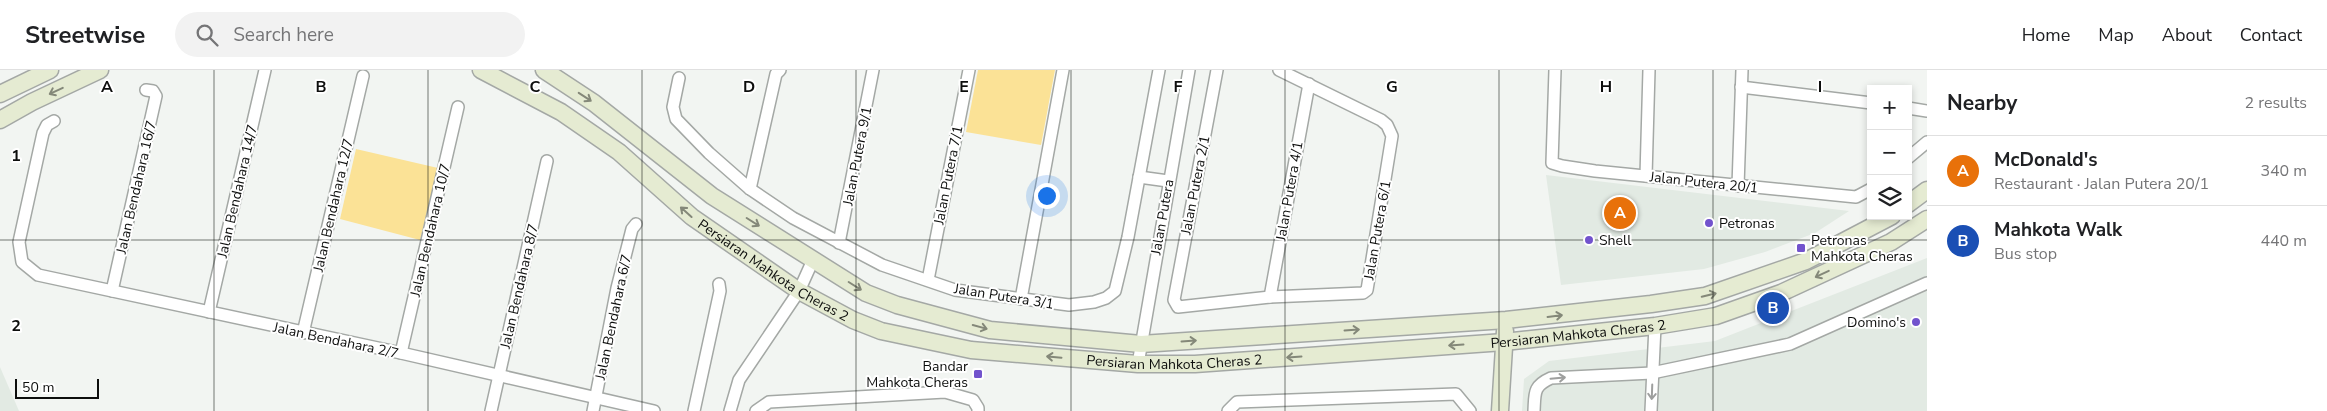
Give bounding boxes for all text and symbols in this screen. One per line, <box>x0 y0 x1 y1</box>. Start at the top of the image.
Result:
search box <box>175 12 525 57</box>
text: Streetwise <box>25 19 145 51</box>
icon: search <box>193 21 221 49</box>
text: Search here <box>233 22 334 48</box>
text: Home <box>2022 23 2070 47</box>
text: Map <box>2098 23 2134 47</box>
text: About <box>2162 23 2212 47</box>
text: Contact <box>2240 23 2302 47</box>
text: A <box>101 76 113 98</box>
text: B <box>315 76 327 98</box>
text: C <box>530 76 541 98</box>
text: D <box>743 76 755 98</box>
text: E <box>959 76 969 98</box>
text: F <box>1174 76 1183 98</box>
text: G <box>1386 76 1398 98</box>
text: H <box>1600 76 1612 98</box>
text: I <box>1818 76 1822 98</box>
map controls <box>1867 85 1912 220</box>
button: + <box>1867 85 1912 130</box>
one-way arrow <box>48 86 63 96</box>
text: Nearby <box>1947 89 2017 117</box>
one-way arrow <box>578 91 592 102</box>
text: 2 results <box>2245 92 2307 114</box>
street label: Jalan Putera 9/1 <box>838 105 876 208</box>
street label: Jalan Bendahara 16/7 <box>112 119 161 256</box>
street label: Jalan Bendahara 14/7 <box>213 123 262 260</box>
street label: Jalan Putera 7/1 <box>929 124 967 227</box>
button: − <box>1867 130 1912 175</box>
street label: Jalan Putera 2/1 <box>1176 134 1214 237</box>
street label: Jalan Bendahara 12/7 <box>309 137 358 274</box>
street label: Jalan Putera 4/1 <box>1271 140 1308 243</box>
text: 1 <box>11 145 21 167</box>
text: McDonald's <box>1994 147 2098 173</box>
text: A <box>1957 160 1969 182</box>
text: 340 m <box>2260 160 2307 182</box>
street label: Jalan Bendahara 10/7 <box>406 162 455 299</box>
street label: Jalan Putera 20/1 <box>1648 167 1759 198</box>
text: Restaurant · Jalan Putera 20/1 <box>1994 173 2209 195</box>
button: layers <box>1867 175 1912 220</box>
street label: Jalan Putera <box>1146 178 1178 257</box>
street label: Jalan Putera 6/1 <box>1359 179 1396 282</box>
your location <box>1034 183 1060 209</box>
pin: A <box>1604 194 1636 232</box>
one-way arrow <box>679 206 692 218</box>
place label: Petronas <box>1719 214 1775 233</box>
street label: Persiaran Mahkota Cheras 2 <box>694 215 852 326</box>
one-way arrow <box>745 217 759 227</box>
marker: Petronas <box>1703 217 1715 229</box>
text: Mahkota Walk <box>1994 217 2122 243</box>
street label: Jalan Bendahara 8/7 <box>496 222 543 351</box>
text: B <box>1957 230 1969 252</box>
text: 440 m <box>2260 230 2307 252</box>
place label: Shell <box>1599 231 1632 250</box>
place label: Petronas Mahkota Cheras <box>1811 231 1913 266</box>
marker: Shell <box>1583 234 1595 246</box>
marker: Petronas Mahkota Cheras <box>1795 242 1807 254</box>
text: Bus stop <box>1994 243 2057 265</box>
street label: Jalan Bendahara 6/7 <box>591 253 636 382</box>
one-way arrow <box>1815 270 1830 279</box>
street label: Jalan Putera 3/1 <box>952 279 1055 314</box>
one-way arrow <box>847 281 861 291</box>
pin: B <box>1757 289 1789 327</box>
one-way arrow <box>1700 290 1716 299</box>
one-way arrow <box>1546 311 1562 321</box>
place label: Domino's <box>1847 313 1906 332</box>
text: 2 <box>11 315 21 337</box>
street label: Persiaran Mahkota Cheras 2 <box>1490 315 1667 353</box>
marker: Domino's <box>1910 316 1922 328</box>
street label: Jalan Bendahara 2/7 <box>271 318 400 363</box>
one-way arrow <box>972 323 988 333</box>
one-way arrow <box>1343 326 1359 335</box>
one-way arrow <box>1181 336 1197 345</box>
one-way arrow <box>1448 341 1464 350</box>
street label: Persiaran Mahkota Cheras 2 <box>1086 350 1263 374</box>
one-way arrow <box>1046 352 1062 362</box>
one-way arrow <box>1286 352 1302 361</box>
place label: Bandar Mahkota Cheras <box>866 357 968 392</box>
marker: Bandar Mahkota Cheras <box>972 368 984 380</box>
one-way arrow <box>1550 373 1566 383</box>
scale bar <box>15 376 99 399</box>
text: 50 m <box>22 378 54 397</box>
one-way arrow <box>1647 384 1656 400</box>

